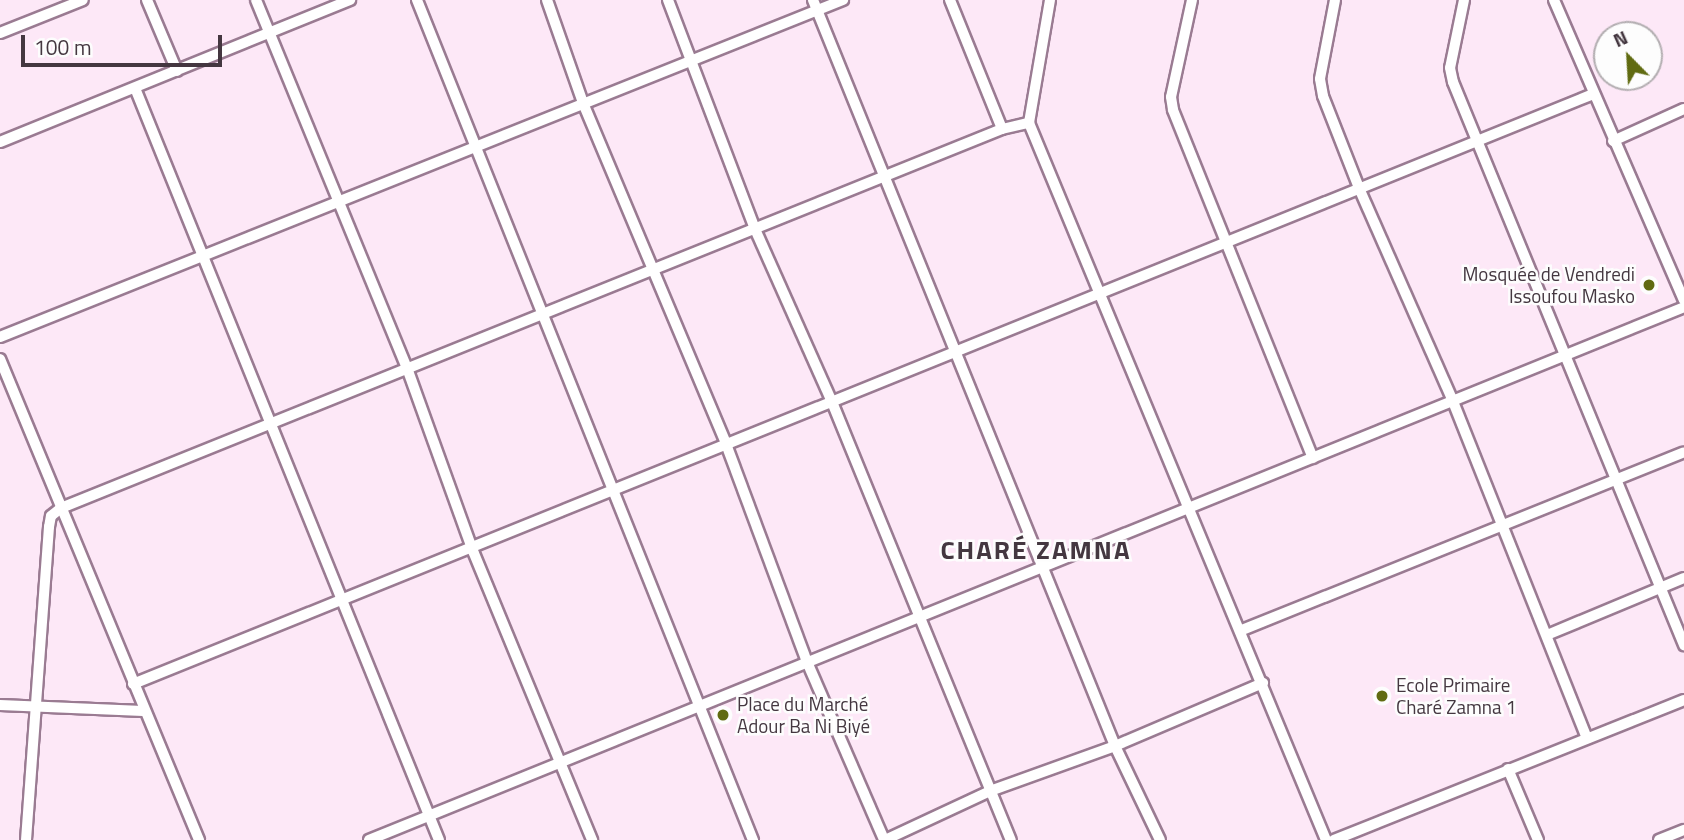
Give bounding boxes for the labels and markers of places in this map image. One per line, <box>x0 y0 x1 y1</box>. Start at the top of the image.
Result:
place label: Mosquée de Vendredi Issoufou Masko <box>1462 263 1635 307</box>
marker: Mosquée de Vendredi Issoufou Masko <box>1641 277 1657 293</box>
place label: Ecole Primaire Charé Zamna 1 <box>1396 674 1516 718</box>
marker: Ecole Primaire Charé Zamna 1 <box>1374 688 1390 704</box>
place label: Place du Marché Adour Ba Ni Biyé <box>737 693 870 737</box>
marker: Place du Marché Adour Ba Ni Biyé <box>715 707 731 723</box>

